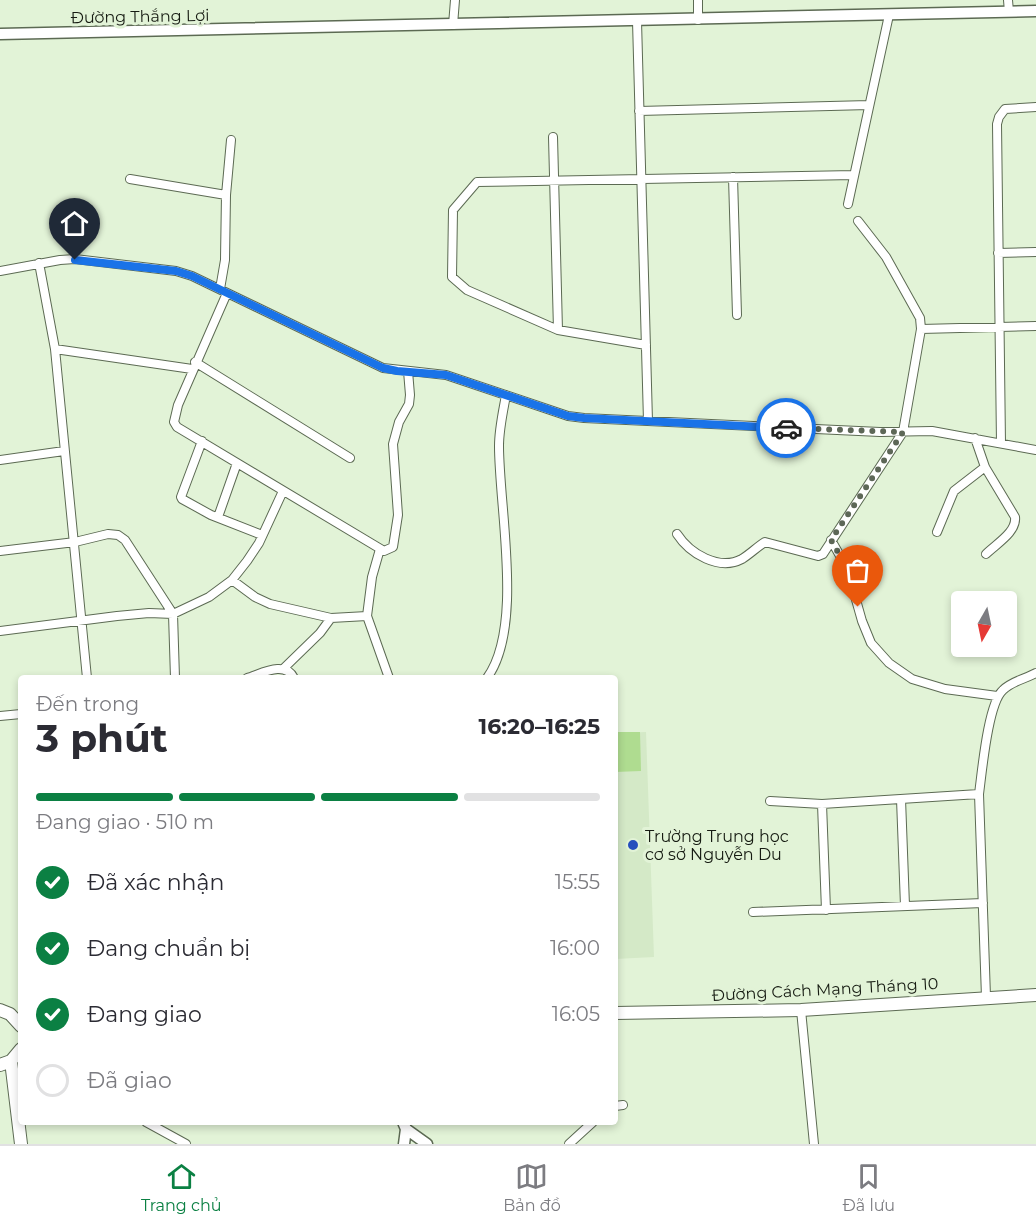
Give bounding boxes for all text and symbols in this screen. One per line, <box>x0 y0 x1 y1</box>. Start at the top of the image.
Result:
street label: Đường Thắng Lợi <box>70 6 210 27</box>
pin <box>49 198 100 260</box>
icon: home <box>58 207 91 240</box>
courier <box>756 398 816 458</box>
icon: car <box>770 412 803 445</box>
pin <box>832 545 883 607</box>
icon: bag <box>841 554 874 587</box>
north arrow <box>951 591 1017 657</box>
map controls <box>951 591 1017 657</box>
text: Đến trong <box>36 692 139 716</box>
text: 16:20–16:25 <box>479 713 600 740</box>
text: 3 phút <box>36 714 168 762</box>
text: Đang giao · 510 m <box>36 810 214 834</box>
place label: Trường Trung học cơ sở Nguyễn Du <box>645 827 789 864</box>
marker: Trường Trung học cơ sở Nguyễn Du <box>626 838 640 852</box>
icon: check <box>36 866 69 899</box>
text: Đã xác nhận <box>87 869 224 896</box>
text: 15:55 <box>555 870 600 894</box>
icon: check <box>36 932 69 965</box>
text: Đang chuẩn bị <box>87 935 250 962</box>
text: 16:00 <box>550 936 600 960</box>
street label: Đường Cách Mạng Tháng 10 <box>711 974 939 1005</box>
icon: check <box>36 998 69 1031</box>
text: Đang giao <box>87 1001 202 1028</box>
text: 16:05 <box>552 1002 600 1026</box>
text: Đã giao <box>87 1067 172 1094</box>
tab: Trang chủ <box>141 1160 221 1215</box>
tab: Bản đồ <box>503 1160 561 1215</box>
tab: Đã lưu <box>842 1160 895 1215</box>

